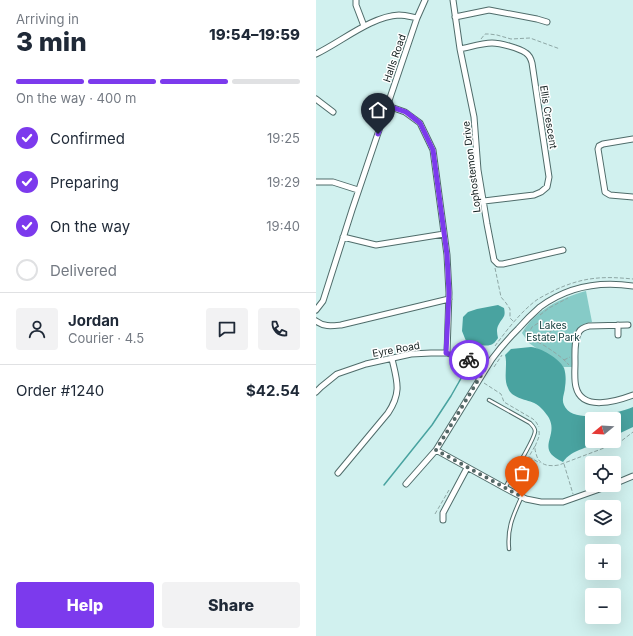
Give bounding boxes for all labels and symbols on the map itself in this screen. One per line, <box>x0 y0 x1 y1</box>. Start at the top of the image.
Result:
street label: Halls Road <box>380 32 408 84</box>
street label: Ellis Crescent <box>538 84 560 150</box>
pin <box>361 93 395 134</box>
street label: Lophostemon Drive <box>459 120 483 214</box>
park label: Lakes Estate Park <box>526 319 580 343</box>
street label: Eyre Road <box>371 339 421 359</box>
courier <box>449 340 489 380</box>
north arrow <box>585 412 621 448</box>
pin <box>505 456 539 497</box>

